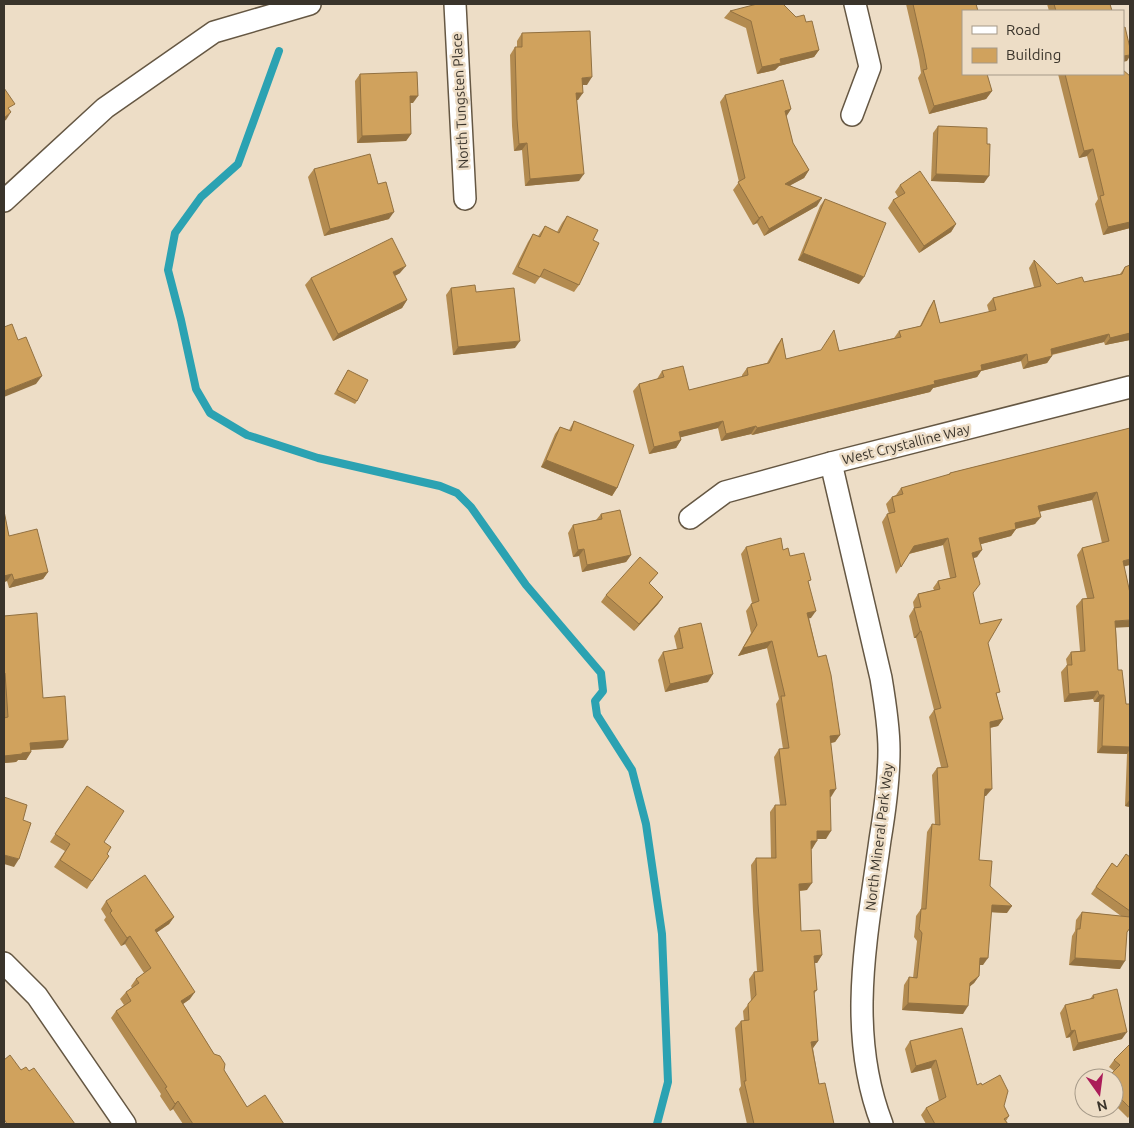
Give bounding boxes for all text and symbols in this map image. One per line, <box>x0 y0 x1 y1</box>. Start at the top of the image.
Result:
legend <box>962 10 1124 75</box>
text: Road <box>1006 21 1041 38</box>
street label: North Tungsten Place <box>448 33 472 169</box>
text: Building <box>1006 46 1061 63</box>
street label: West Crystalline Way <box>840 420 972 468</box>
street label: North Mineral Park Way <box>862 762 896 912</box>
north arrow <box>1074 1068 1124 1118</box>
text: N <box>1095 1097 1109 1115</box>

